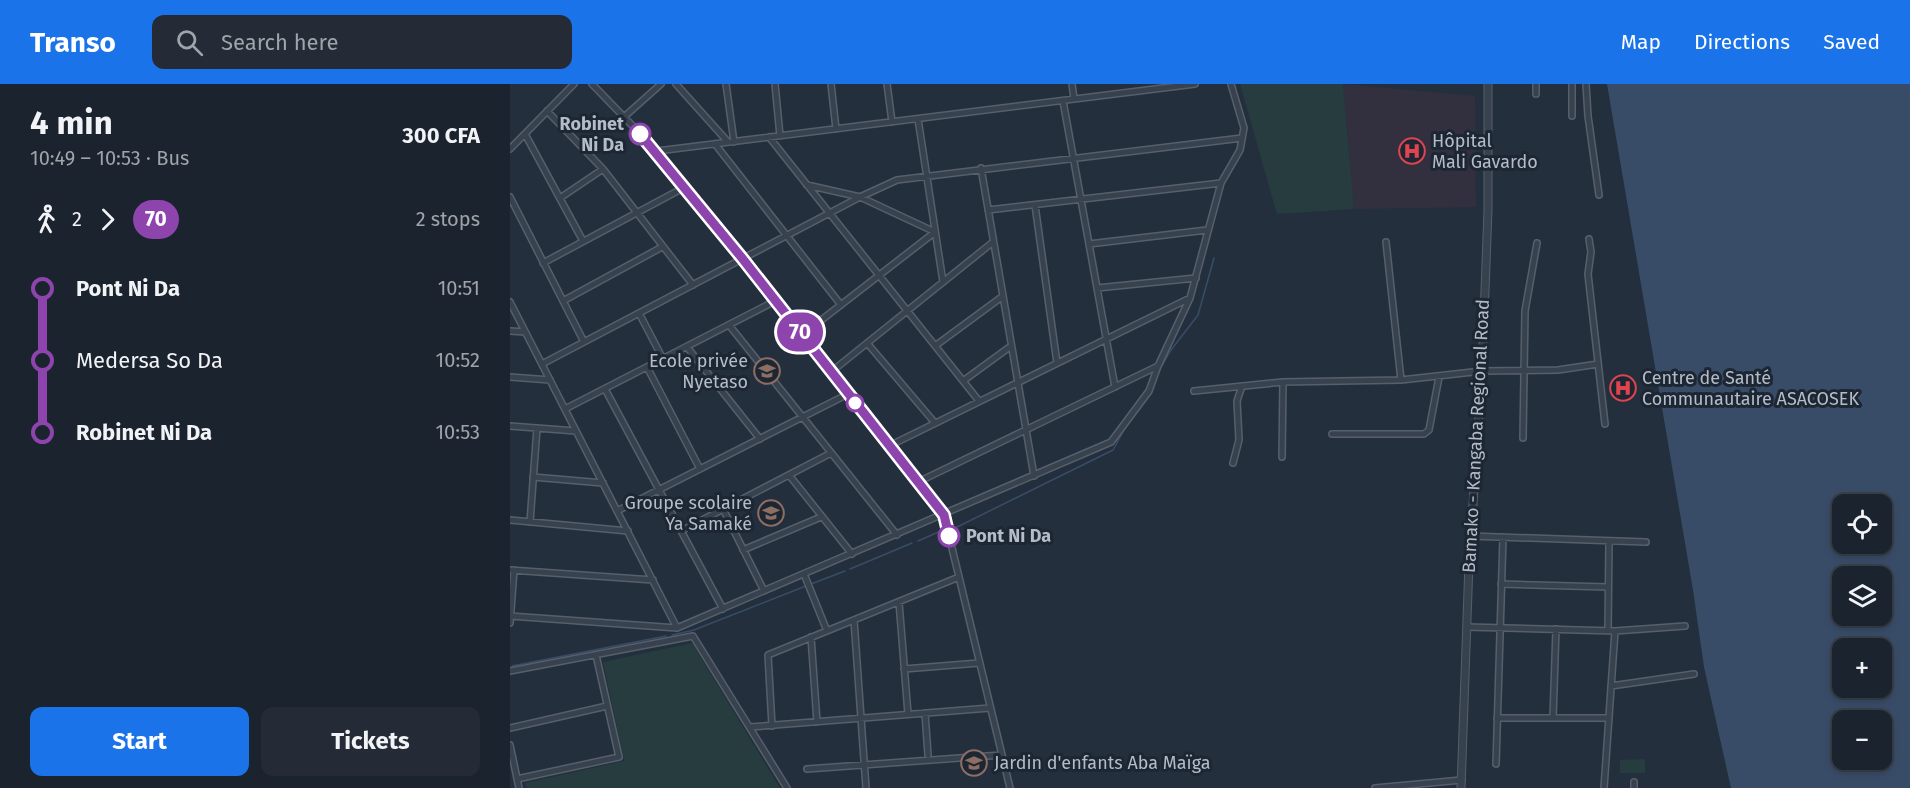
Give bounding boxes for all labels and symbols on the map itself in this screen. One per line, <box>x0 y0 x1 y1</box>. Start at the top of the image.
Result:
place label: Robinet Ni Da <box>560 113 625 156</box>
marker: Robinet Ni Da <box>629 123 651 145</box>
place label: Hôpital Mali Gavardo <box>1432 130 1538 173</box>
hospital icon: Hôpital Mali Gavardo <box>1397 136 1427 166</box>
street label: Bamako - Kangaba Regional Road <box>1458 299 1494 573</box>
line badge: 70 <box>773 312 827 352</box>
place label: Ecole privée Nyetaso <box>649 350 748 393</box>
school or university icon: Ecole privée Nyetaso <box>752 356 782 386</box>
place label: Centre de Santé Communautaire ASACOSEK <box>1642 367 1859 410</box>
hospital icon: Centre de Santé Communautaire ASACOSEK <box>1608 373 1638 403</box>
unlabelled marker <box>846 394 864 412</box>
place label: Groupe scolaire Ya Samaké <box>625 492 752 535</box>
school or university icon: Groupe scolaire Ya Samaké <box>756 498 786 528</box>
marker: Pont Ni Da <box>938 525 960 547</box>
place label: Pont Ni Da <box>966 525 1051 547</box>
school or university icon: Jardin d'enfants Aba Maïga <box>959 748 989 778</box>
place label: Jardin d'enfants Aba Maïga <box>994 752 1210 774</box>

